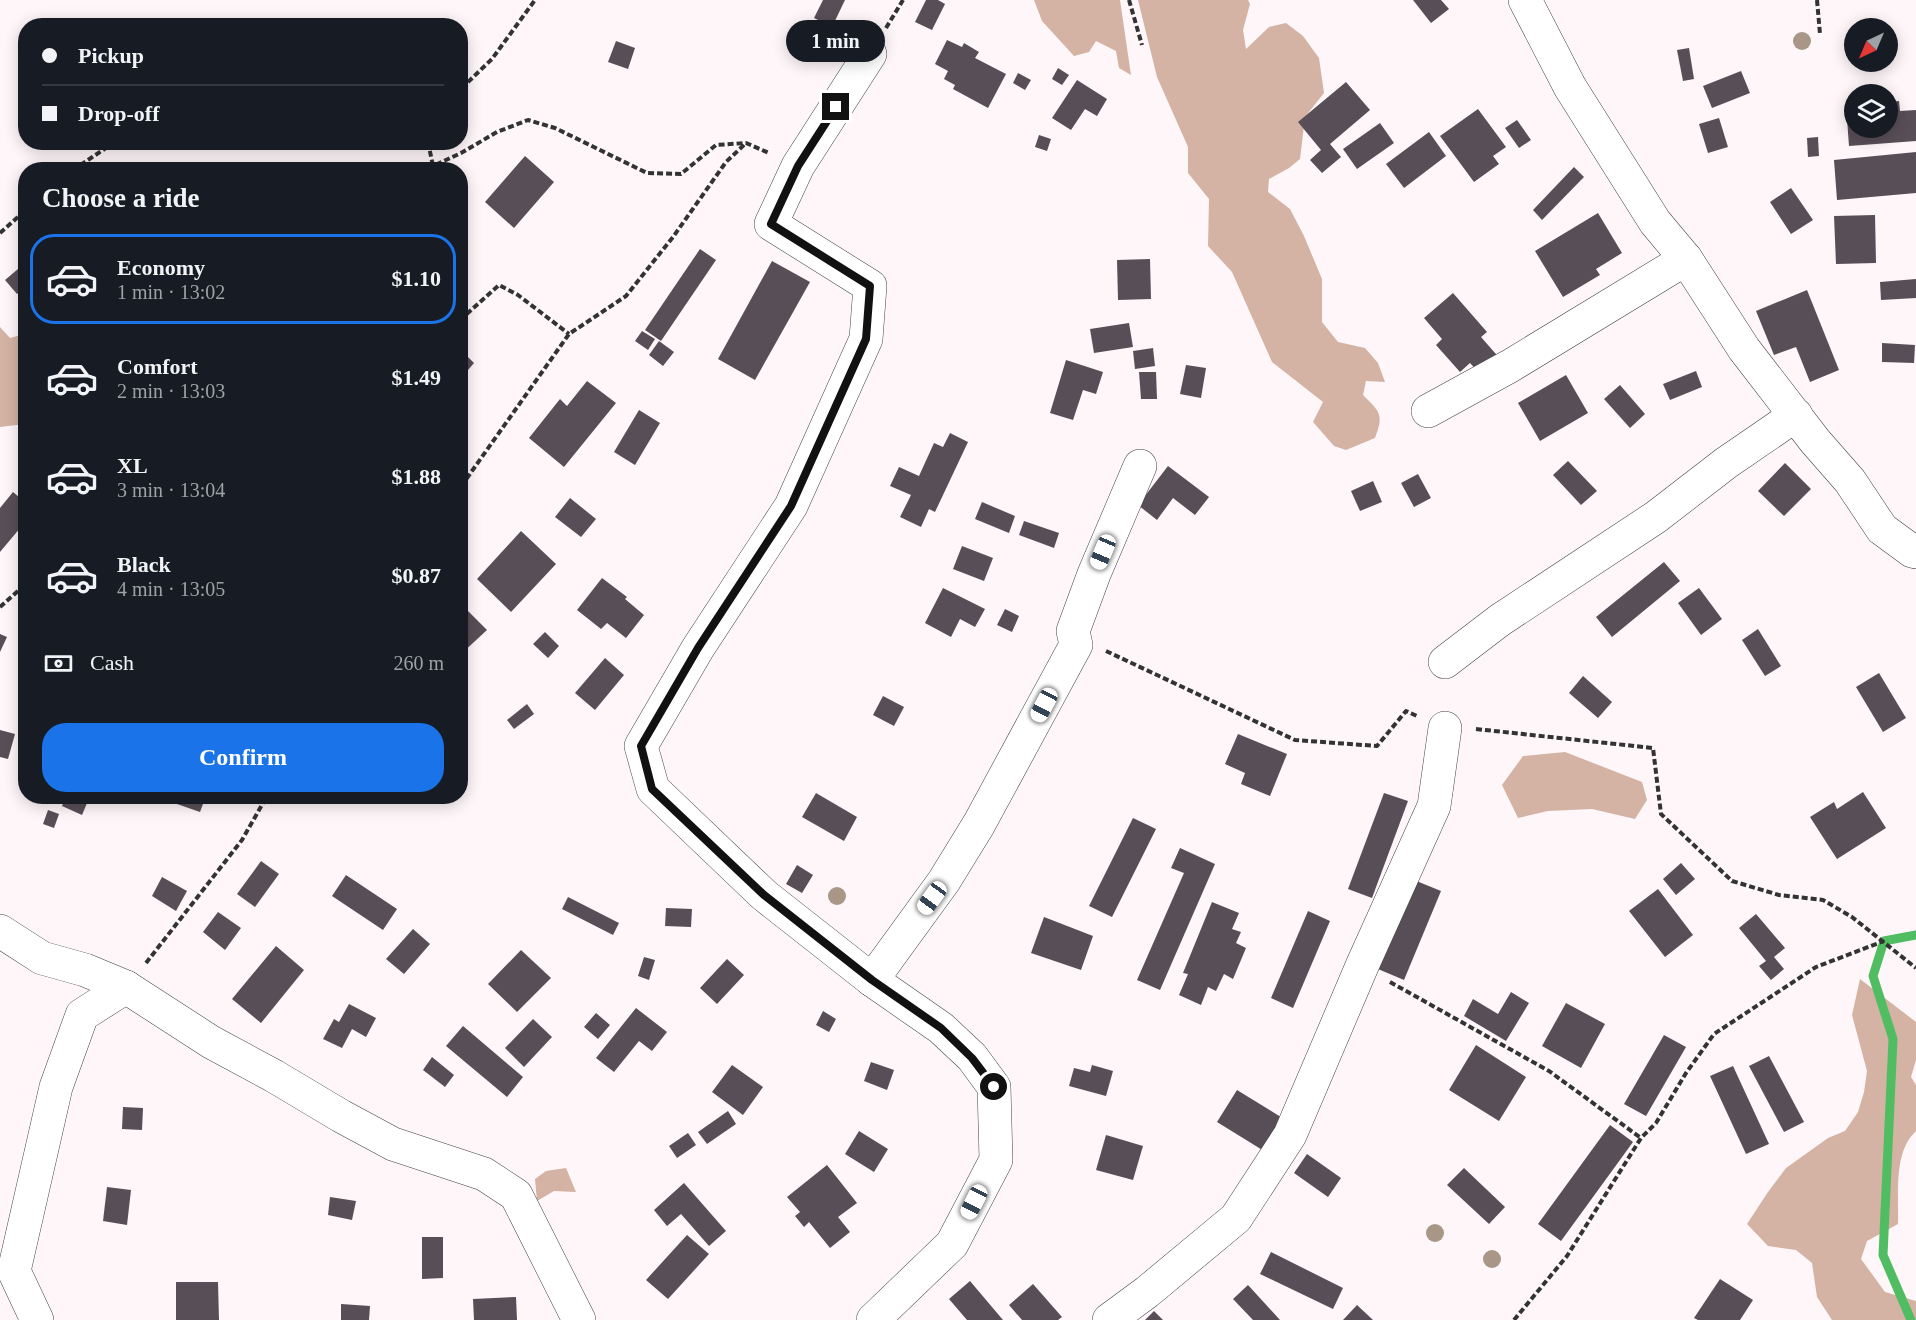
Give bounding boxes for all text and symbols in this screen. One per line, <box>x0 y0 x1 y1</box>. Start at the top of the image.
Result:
north arrow <box>1844 18 1898 72</box>
map controls <box>1844 18 1898 138</box>
callout: 1 min <box>786 20 886 62</box>
text: 1 min <box>811 30 860 52</box>
text: Pickup <box>78 43 144 68</box>
button: layers <box>1844 84 1898 138</box>
route end <box>822 93 849 120</box>
text: Drop-off <box>78 101 159 126</box>
text: Choose a ride <box>42 183 200 213</box>
icon: car <box>45 252 99 306</box>
text: Economy <box>117 255 205 280</box>
text: $1.10 <box>392 266 441 291</box>
text: 1 min · 13:02 <box>117 281 225 303</box>
icon: car <box>45 351 99 405</box>
text: Comfort <box>117 354 198 379</box>
text: $1.49 <box>392 365 441 390</box>
text: 2 min · 13:03 <box>117 380 225 402</box>
icon: car <box>45 450 99 504</box>
text: XL <box>117 453 148 478</box>
text: $1.88 <box>392 464 441 489</box>
text: 3 min · 13:04 <box>117 479 225 501</box>
car <box>1088 532 1118 572</box>
icon: car <box>45 549 99 603</box>
text: Black <box>117 552 171 577</box>
text: $0.87 <box>392 563 441 588</box>
text: 4 min · 13:05 <box>117 578 225 600</box>
icon: cash <box>42 647 75 680</box>
text: Cash <box>90 650 134 675</box>
text: 260 m <box>393 652 444 674</box>
car <box>1028 685 1060 725</box>
button: Confirm <box>42 723 444 792</box>
car <box>914 878 950 918</box>
route start <box>980 1073 1007 1100</box>
car <box>958 1182 990 1222</box>

